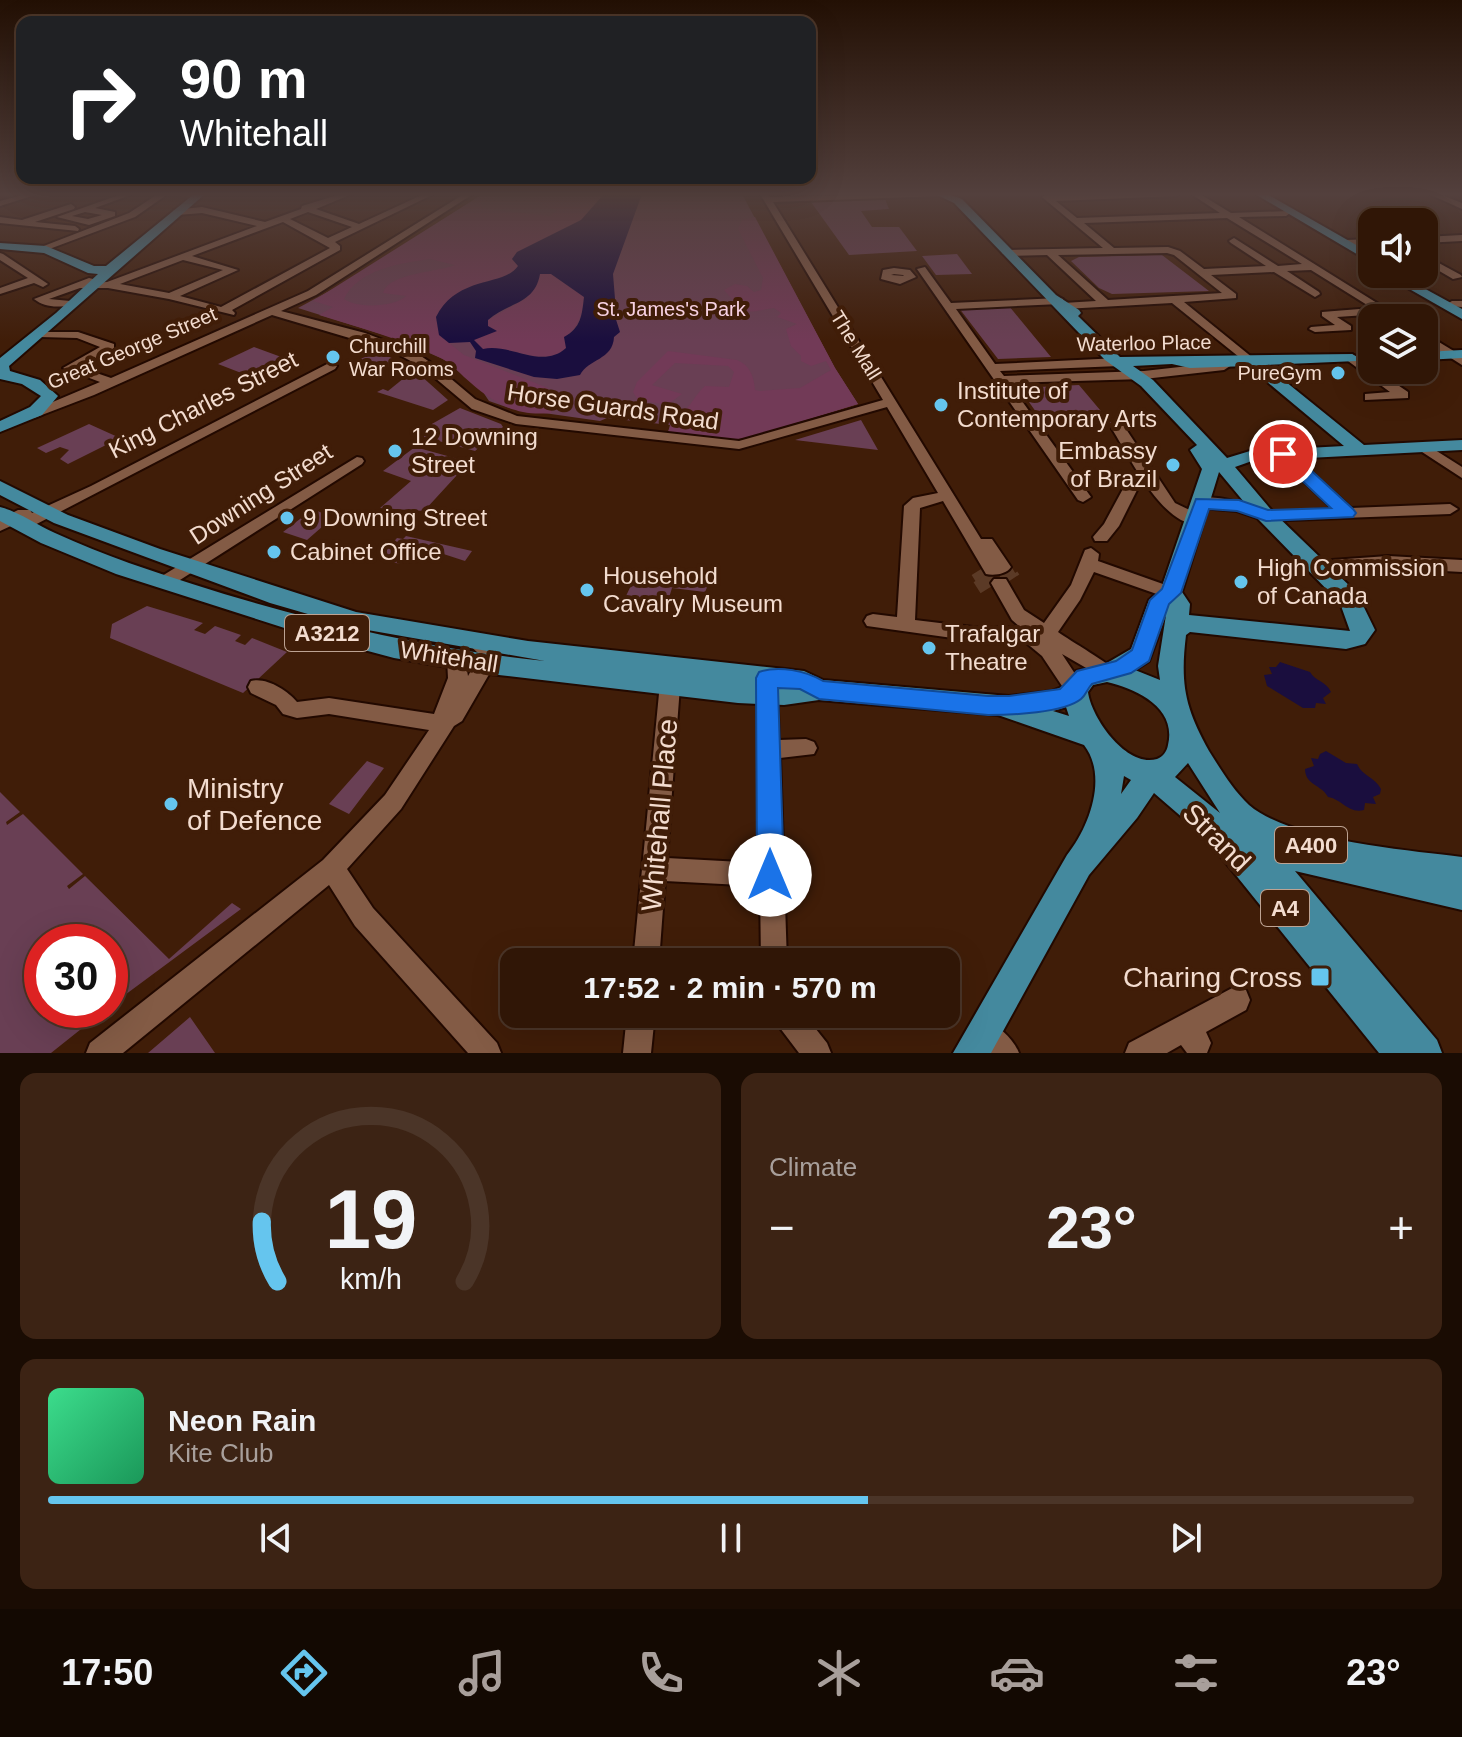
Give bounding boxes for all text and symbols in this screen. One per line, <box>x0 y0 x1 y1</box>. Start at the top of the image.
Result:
text: 90 m <box>180 47 308 110</box>
icon: right <box>48 48 152 152</box>
text: Whitehall <box>180 113 328 154</box>
map controls <box>1358 208 1438 384</box>
button: sound <box>1358 208 1438 288</box>
park label: St. James's Park <box>596 298 747 320</box>
street label: Great George Street <box>44 302 220 394</box>
button: layers <box>1358 304 1438 384</box>
street label: The Mall <box>826 307 886 383</box>
street label: Waterloo Place <box>1076 331 1212 355</box>
place label: Churchill War Rooms <box>349 335 454 380</box>
street label: King Charles Street <box>104 345 302 464</box>
marker: Churchill War Rooms <box>324 348 342 366</box>
place label: PureGym <box>1238 362 1322 384</box>
marker: PureGym <box>1329 364 1347 382</box>
place label: Institute of Contemporary Arts <box>957 377 1157 432</box>
street label: Horse Guards Road <box>506 378 721 435</box>
marker: Institute of Contemporary Arts <box>932 396 950 414</box>
pin <box>1249 420 1317 488</box>
place label: 12 Downing Street <box>411 423 538 478</box>
icon: arrive <box>1261 432 1305 476</box>
street label: Downing Street <box>185 437 337 550</box>
place label: Embassy of Brazil <box>1058 437 1157 492</box>
marker: 12 Downing Street <box>386 442 404 460</box>
marker: Embassy of Brazil <box>1164 456 1182 474</box>
place label: 9 Downing Street <box>303 504 487 531</box>
marker: 9 Downing Street <box>278 509 296 527</box>
place label: Cabinet Office <box>290 538 442 565</box>
marker: Cabinet Office <box>265 543 283 561</box>
place label: High Commission of Canada <box>1257 554 1445 609</box>
place label: Household Cavalry Museum <box>603 562 783 617</box>
marker: High Commission of Canada <box>1232 573 1250 591</box>
marker: Household Cavalry Museum <box>578 581 596 599</box>
road number: A3212 <box>285 615 369 651</box>
place label: Trafalgar Theatre <box>945 620 1040 675</box>
street label: Whitehall <box>398 635 500 678</box>
marker: Trafalgar Theatre <box>920 639 938 657</box>
street label: Whitehall Place <box>636 718 683 913</box>
place label: Ministry of Defence <box>187 773 322 836</box>
marker: Ministry of Defence <box>162 795 180 813</box>
street label: Strand <box>1177 797 1257 877</box>
road number: A400 <box>1275 827 1347 863</box>
position arrow <box>728 833 812 917</box>
road number: A4 <box>1261 890 1309 926</box>
speed limit sign: 30 <box>24 924 128 1028</box>
place label: Charing Cross <box>1123 962 1302 993</box>
marker: Charing Cross <box>1309 966 1331 988</box>
text: 17:52 · 2 min · 570 m <box>583 971 877 1004</box>
text: Climate <box>769 1152 857 1182</box>
text: 19 <box>324 1173 417 1266</box>
text: 23° <box>1046 1194 1137 1261</box>
text: − <box>769 1203 795 1252</box>
text: + <box>1388 1203 1414 1252</box>
text: km/h <box>340 1263 401 1295</box>
text: Neon Rain <box>168 1404 316 1437</box>
text: Kite Club <box>168 1438 274 1468</box>
icon: previous <box>254 1516 298 1560</box>
icon: pause <box>709 1516 753 1560</box>
icon: next <box>1164 1516 1208 1560</box>
icon: directions <box>276 1645 332 1701</box>
icon: music <box>454 1645 510 1701</box>
icon: phone <box>633 1645 689 1701</box>
icon: climate <box>811 1645 867 1701</box>
icon: car <box>989 1645 1045 1701</box>
icon: filters <box>1168 1645 1224 1701</box>
text: 17:50 <box>61 1652 153 1693</box>
text: 23° <box>1346 1652 1401 1693</box>

